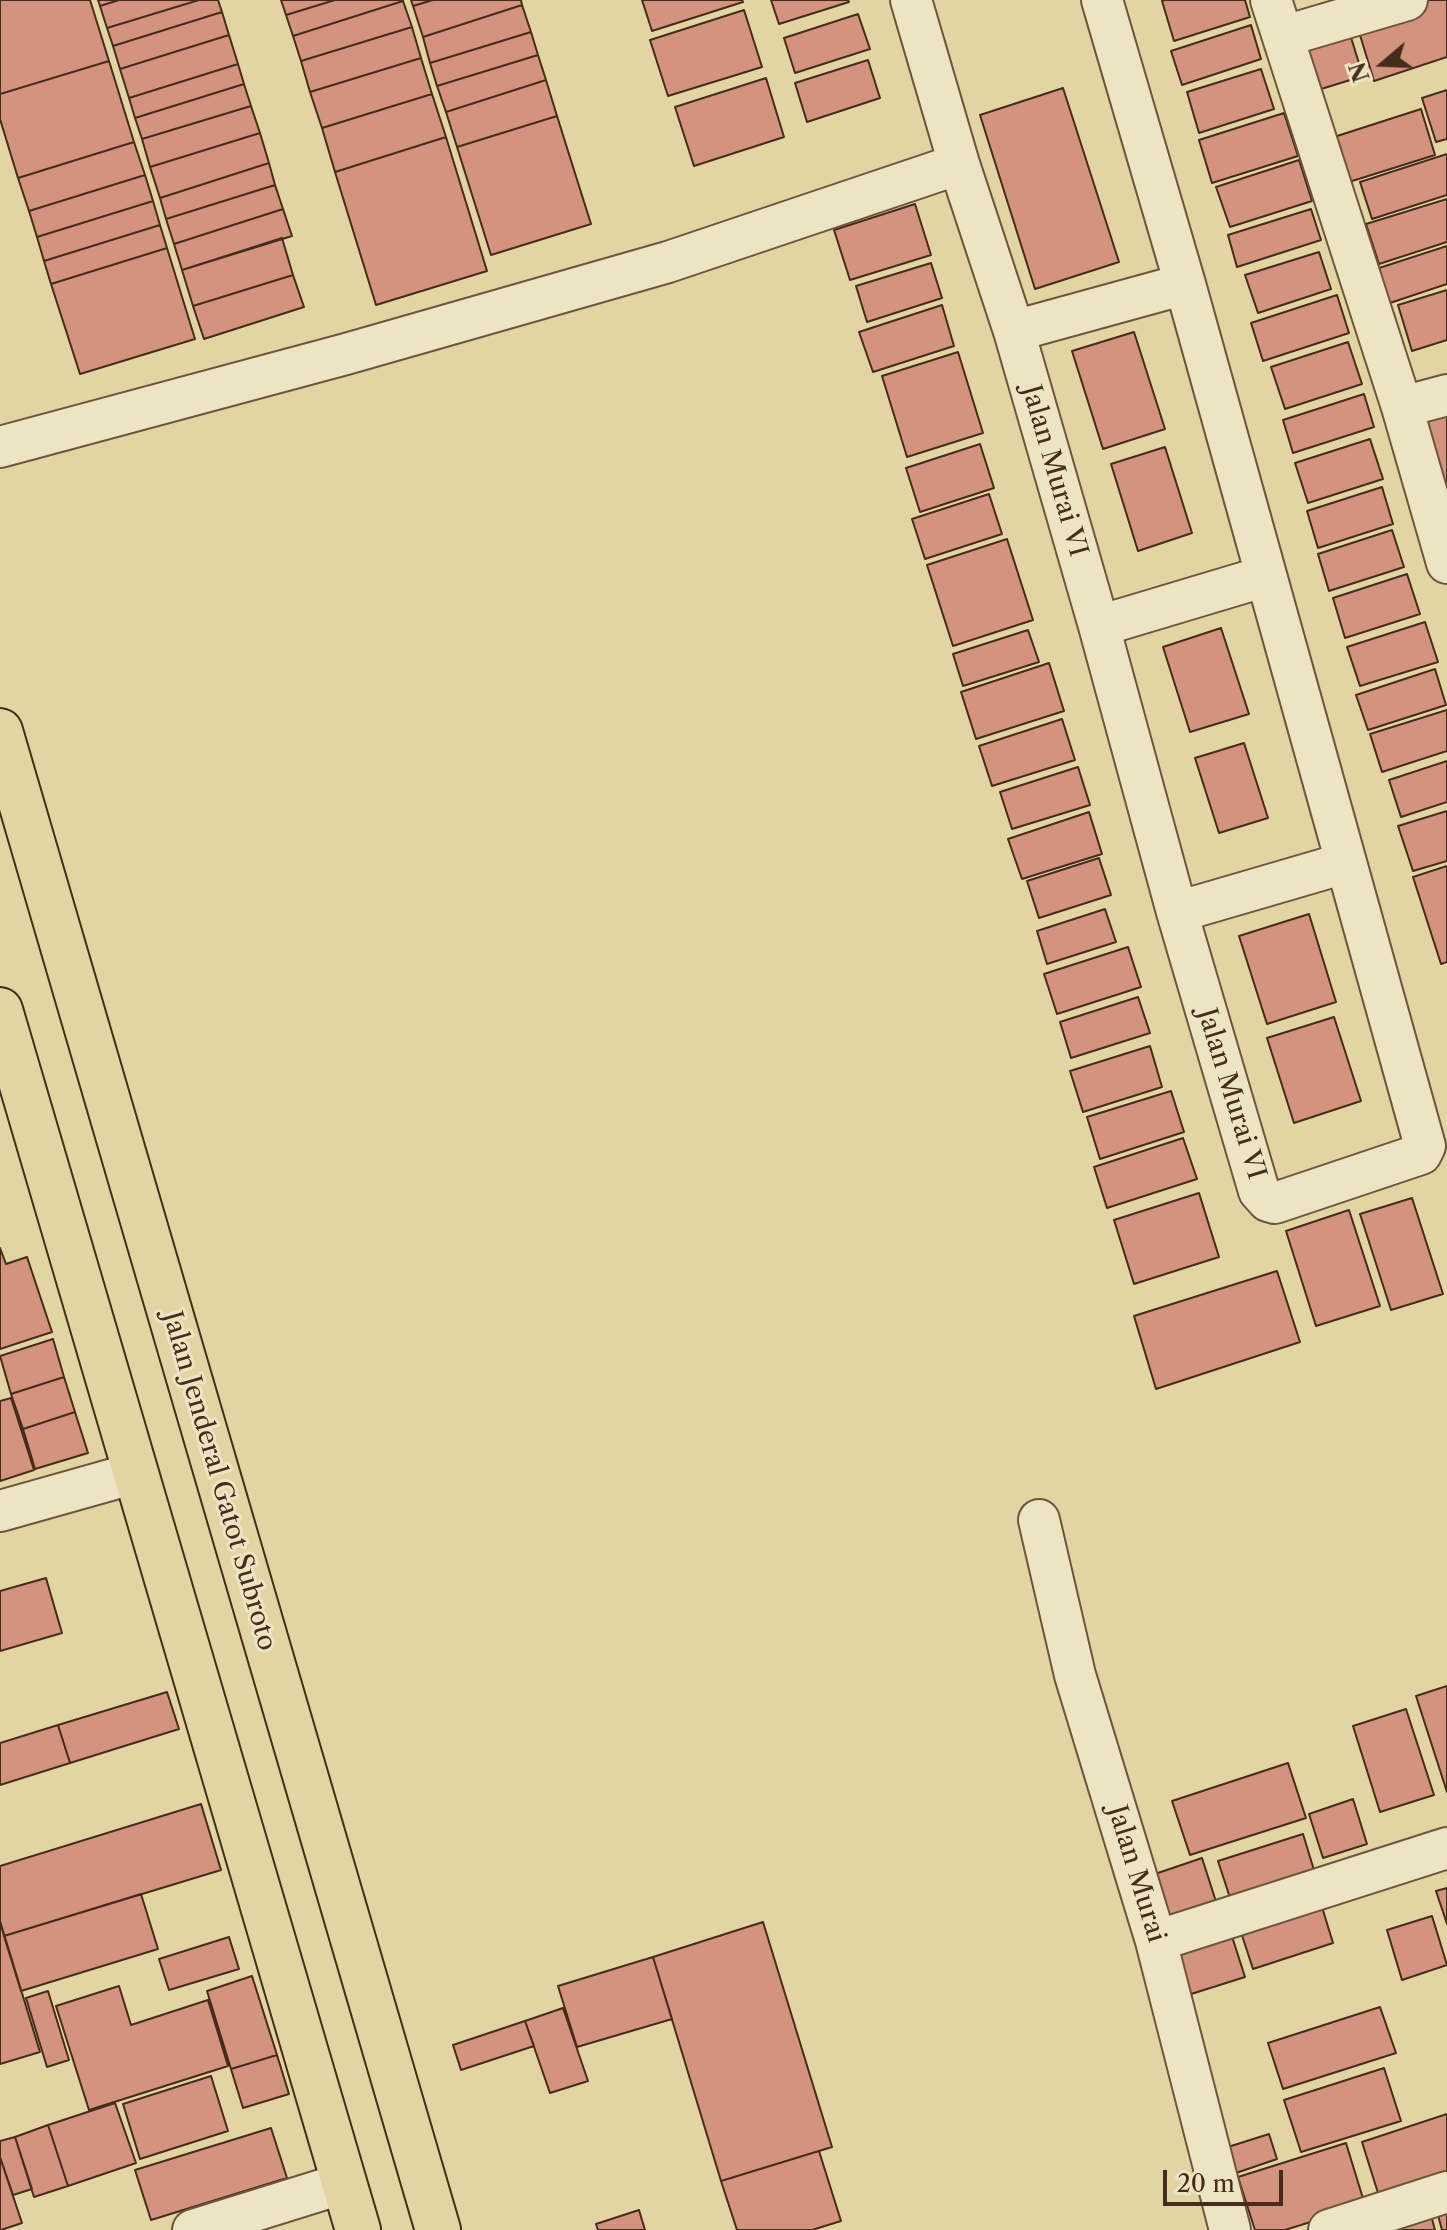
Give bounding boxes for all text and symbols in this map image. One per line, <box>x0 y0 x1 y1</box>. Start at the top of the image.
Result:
north arrow <box>1343 24 1423 104</box>
text: N <box>1344 59 1376 85</box>
street label: Jalan Murai VI <box>1015 382 1093 560</box>
street label: Jalan Murai VI <box>1190 1005 1272 1183</box>
street label: Jalan Jenderal Gatot Subroto <box>156 1308 282 1654</box>
street label: Jalan Murai <box>1100 1802 1172 1946</box>
scale bar <box>1167 2154 1287 2204</box>
text: 20 m <box>1177 2169 1235 2198</box>

